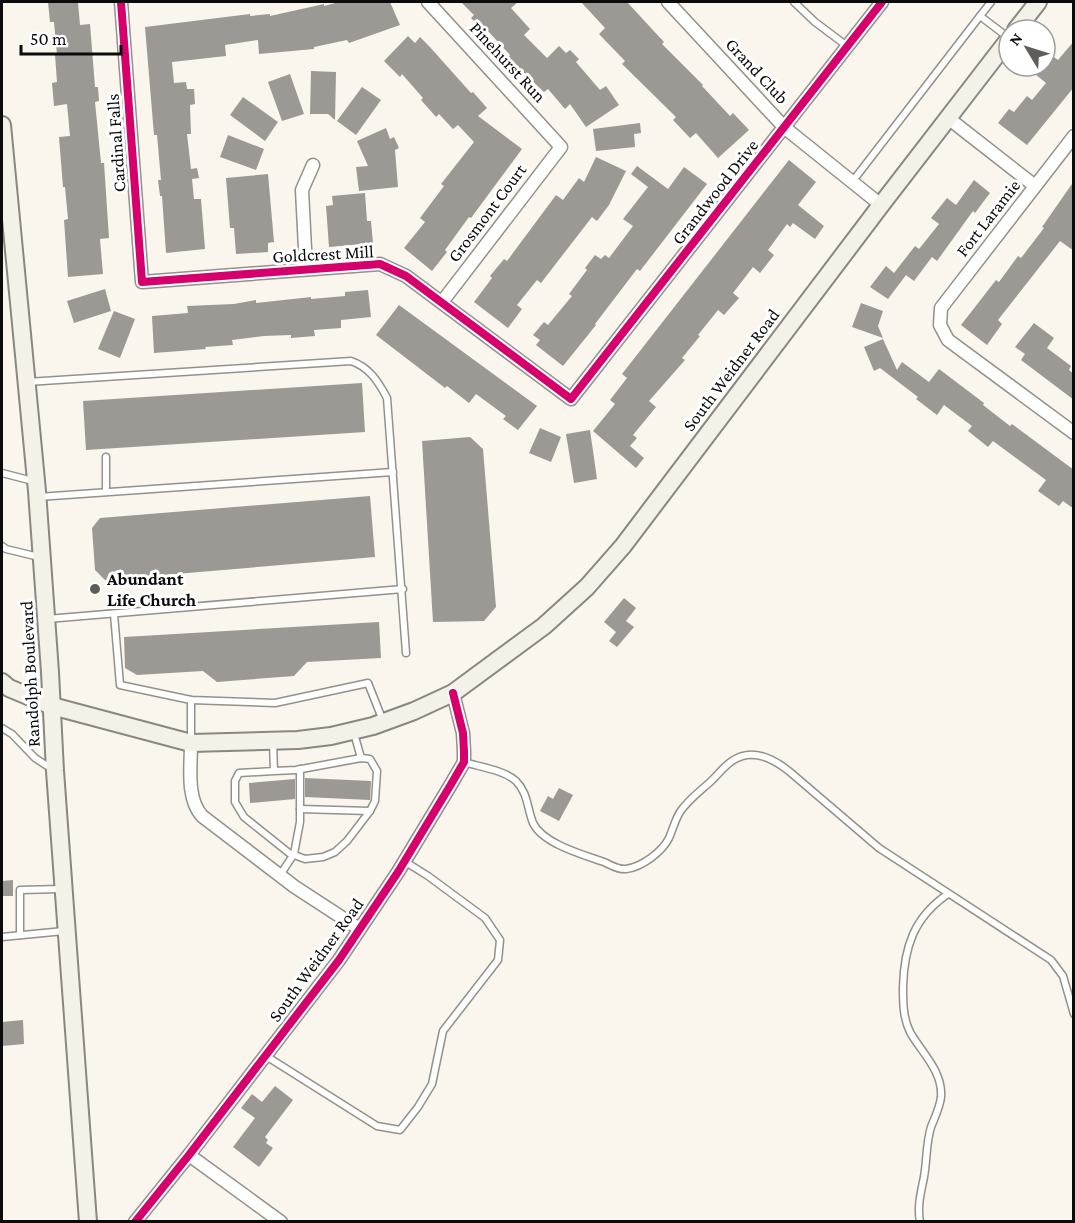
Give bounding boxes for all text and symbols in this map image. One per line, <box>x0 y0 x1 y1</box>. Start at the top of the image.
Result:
scale bar <box>21 18 122 56</box>
street label: Pinehurst Run <box>466 18 550 106</box>
north arrow <box>997 18 1057 78</box>
text: 50 m <box>30 29 67 49</box>
text: N <box>1006 29 1026 49</box>
street label: Grand Club <box>722 34 792 108</box>
street label: Cardinal Falls <box>103 93 129 193</box>
street label: Grandwood Drive <box>668 135 762 249</box>
street label: Grosmont Court <box>444 159 531 266</box>
street label: Fort Laramie <box>952 176 1024 260</box>
street label: Goldcrest Mill <box>272 241 374 267</box>
street label: South Weidner Road <box>679 305 784 435</box>
place label: Abundant Life Church <box>106 569 197 610</box>
marker: Abundant Life Church <box>88 582 102 596</box>
street label: Randolph Boulevard <box>16 600 44 748</box>
street label: South Weidner Road <box>265 894 368 1026</box>

